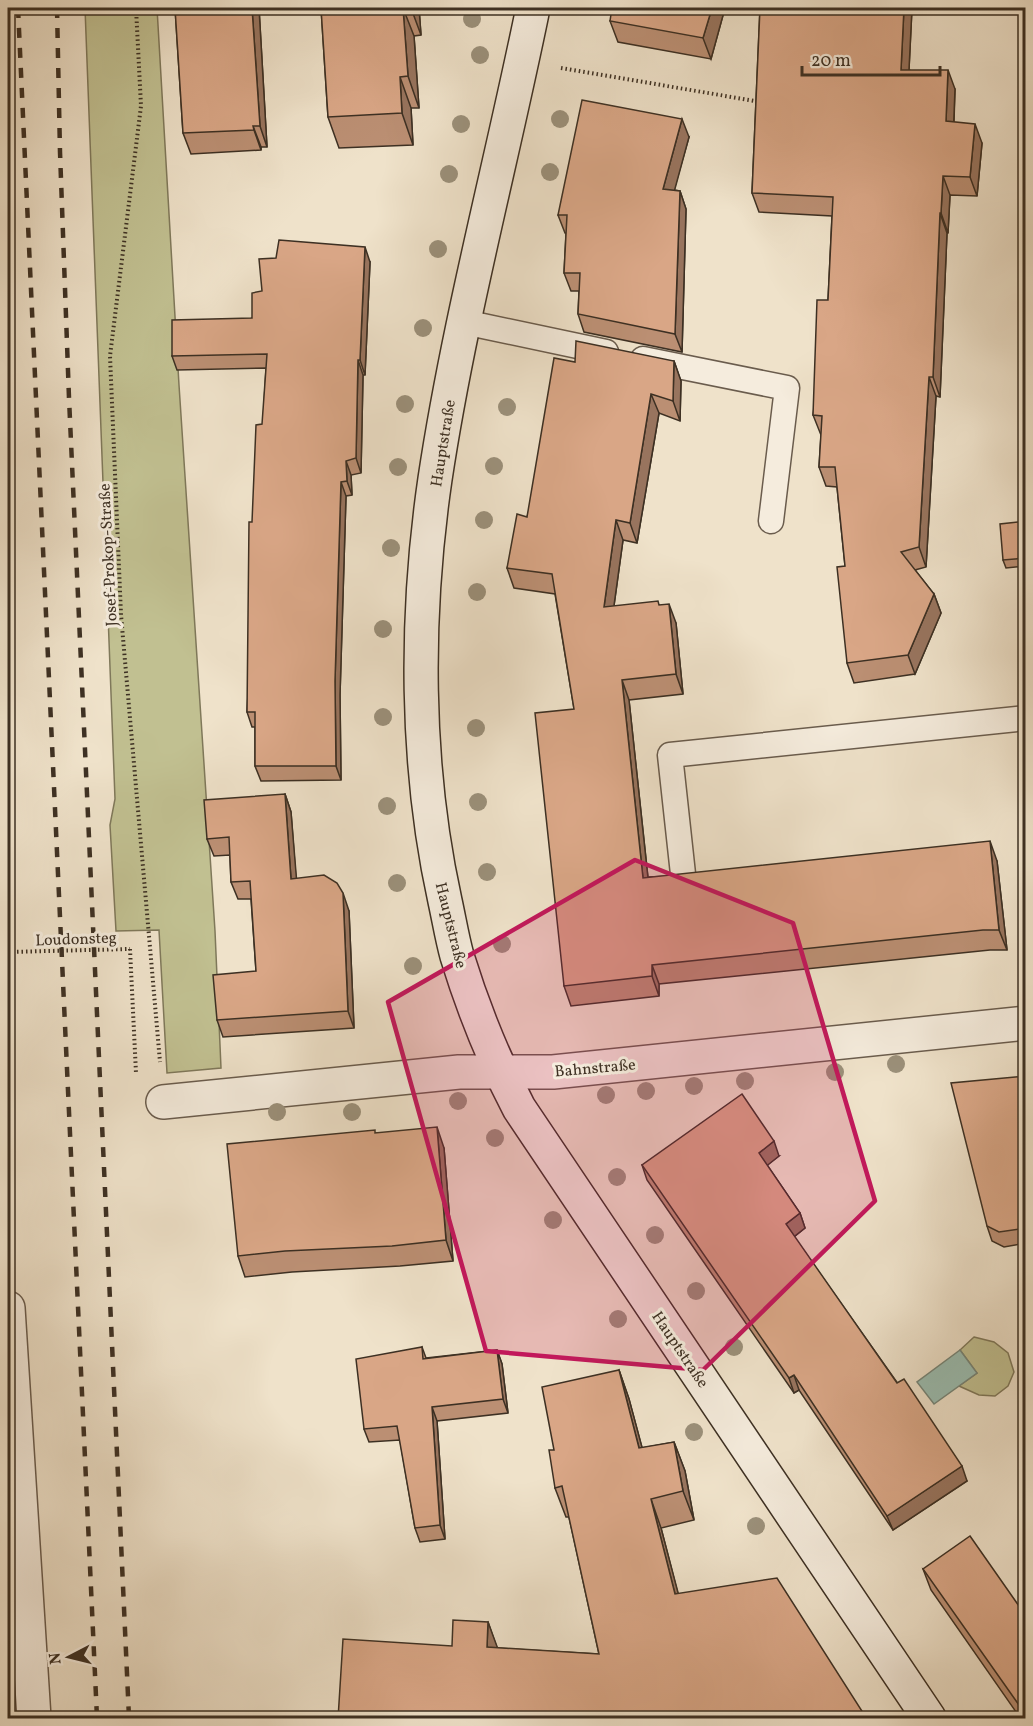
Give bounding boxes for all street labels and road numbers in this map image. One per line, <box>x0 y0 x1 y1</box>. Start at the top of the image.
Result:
street label: Hauptstraße <box>426 398 462 489</box>
street label: Josef-Prokop-Straße <box>94 483 124 627</box>
street label: Hauptstraße <box>429 880 471 971</box>
street label: Loudonsteg <box>35 928 117 952</box>
street label: Bahnstraße <box>554 1054 637 1083</box>
street label: Hauptstraße <box>646 1307 713 1393</box>

